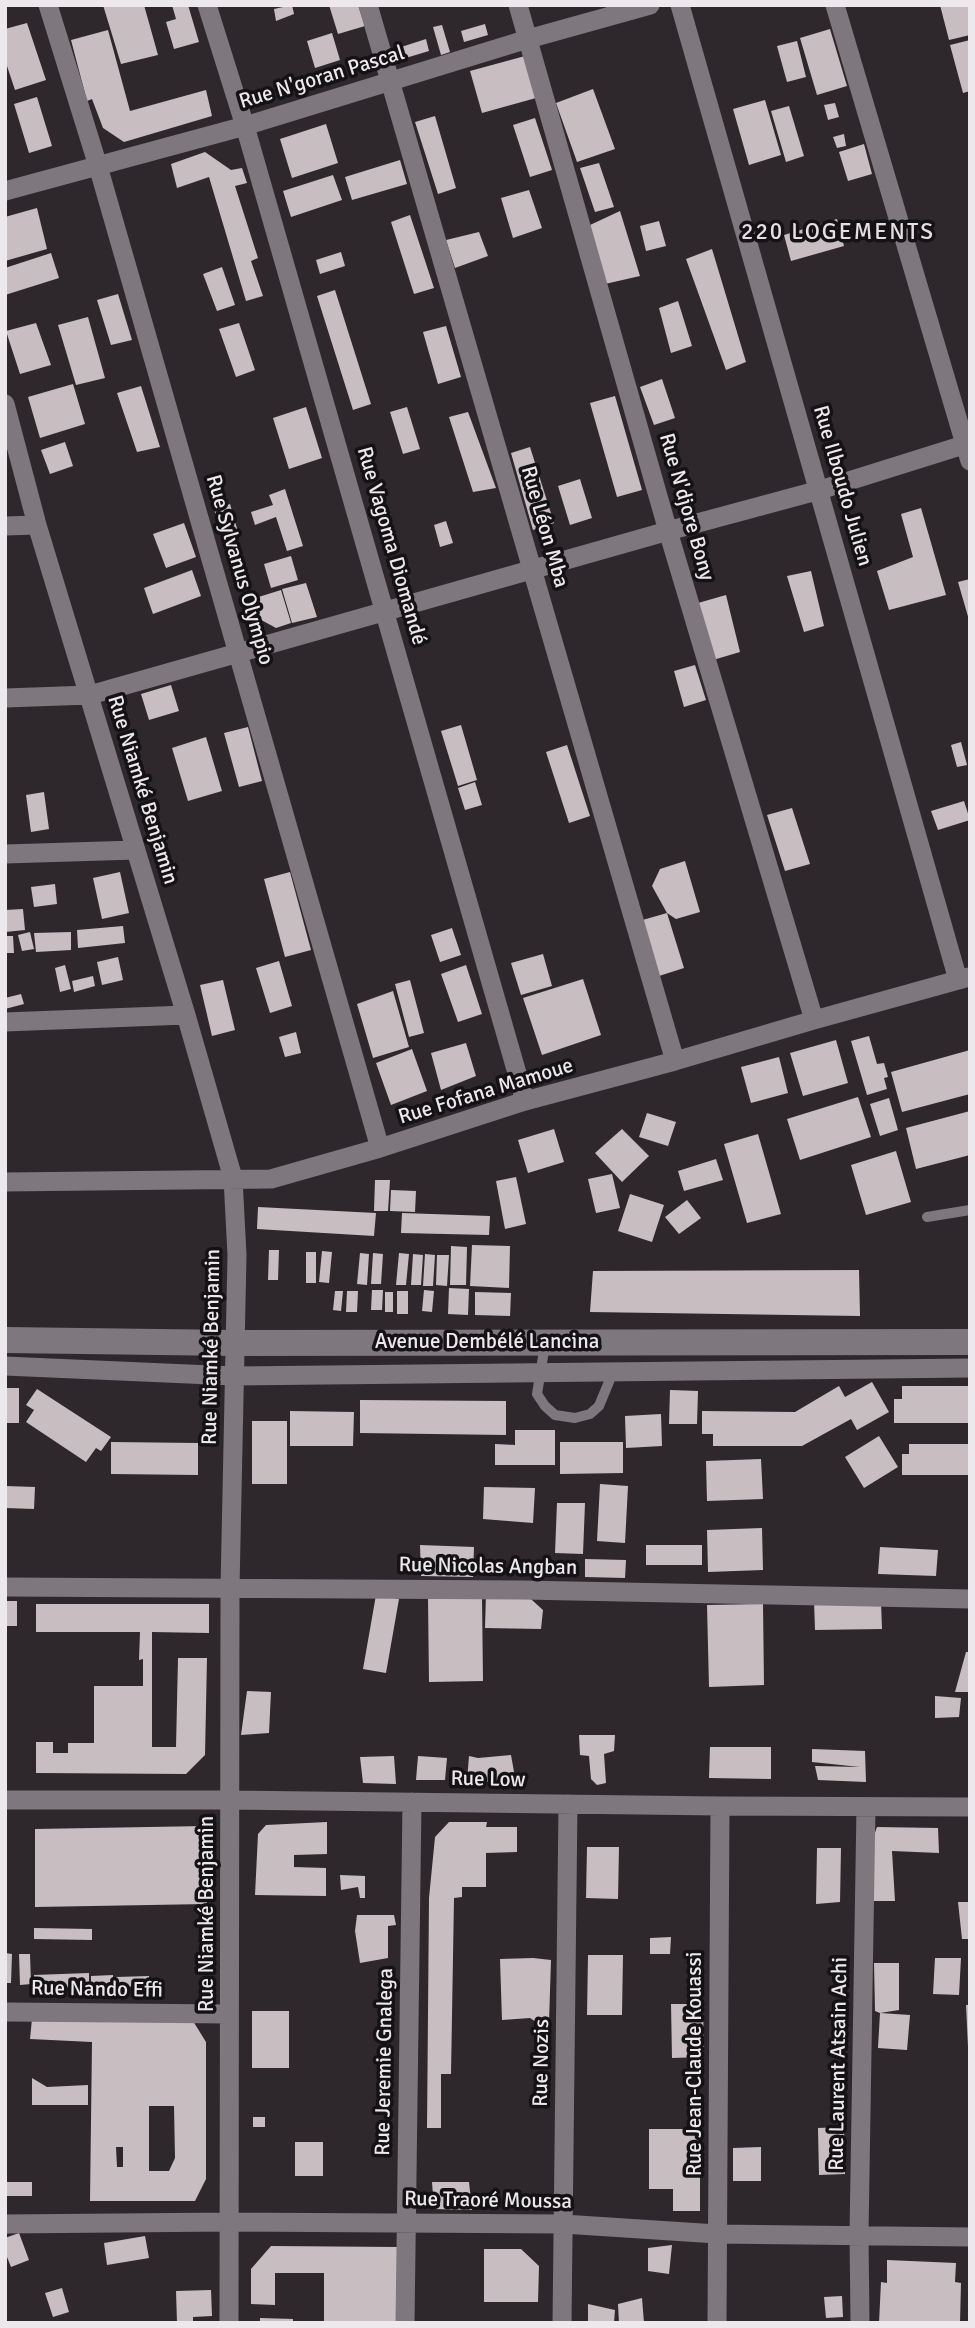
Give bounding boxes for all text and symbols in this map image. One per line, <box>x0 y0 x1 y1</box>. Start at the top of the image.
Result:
street label: Rue N'goran Pascal <box>236 41 408 115</box>
district label: 220 LOGEMENTS <box>743 219 933 247</box>
street label: Rue Ilboudo Julien <box>807 403 877 569</box>
street label: Rue N'djore Bony <box>653 430 719 584</box>
street label: Rue Vagoma Diomandé <box>351 444 431 648</box>
street label: Rue Léon Mba <box>515 463 573 591</box>
street label: Rue Sylvanus Olympio <box>200 472 278 668</box>
street label: Rue Niamké Benjamin <box>101 692 183 888</box>
street label: Rue Fofana Mamoue <box>396 1053 576 1131</box>
street label: Rue Niamké Benjamin <box>198 1249 226 1445</box>
street label: Avenue Dembélé Lancina <box>375 1329 599 1355</box>
street label: Rue Nicolas Angban <box>398 1553 578 1581</box>
street label: Rue Low <box>450 1767 526 1793</box>
street label: Rue Niamké Benjamin <box>194 1816 220 2012</box>
street label: Rue Jean-Claude Kouassi <box>682 1952 708 2176</box>
street label: Rue Laurent Atsain Achi <box>825 1957 853 2171</box>
street label: Rue Jeremie Gnalega <box>371 1968 399 2156</box>
street label: Rue Nando Effi <box>31 1976 163 2004</box>
street label: Rue Nozis <box>529 2019 555 2107</box>
street label: Rue Traoré Moussa <box>404 2187 572 2215</box>

